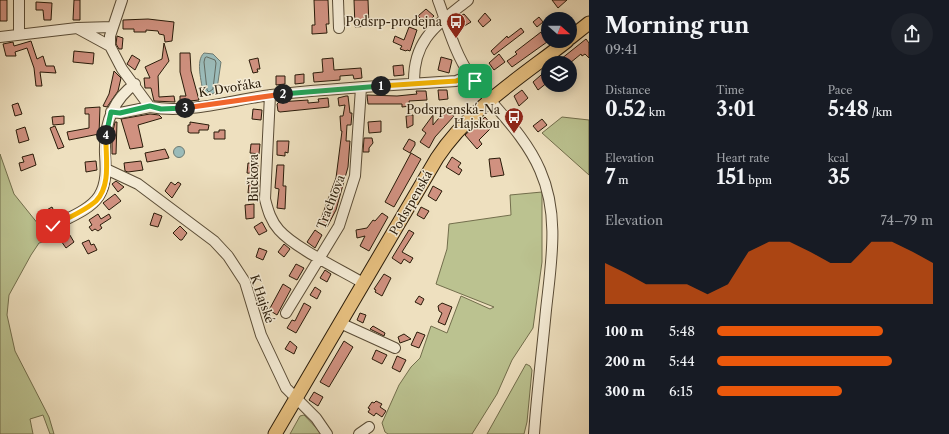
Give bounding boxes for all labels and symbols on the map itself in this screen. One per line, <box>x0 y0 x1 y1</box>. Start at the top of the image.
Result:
bus stop icon: Podsrp-prodejna <box>445 11 467 39</box>
north arrow <box>541 12 577 48</box>
place label: Podsrp-prodejna <box>346 14 443 29</box>
pin <box>458 64 492 98</box>
street label: K. Dvořáka <box>197 75 263 100</box>
pin: 1 <box>371 76 391 96</box>
pin: 2 <box>273 84 293 104</box>
pin: 3 <box>175 98 195 118</box>
place label: Podsrpenská-Na Hajskou <box>406 102 501 131</box>
bus stop icon: Podsrpenská-Na Hajskou <box>503 106 525 134</box>
pin: 4 <box>96 125 116 145</box>
street label: Bučkova <box>246 153 261 202</box>
street label: Podsrpenská <box>386 167 436 238</box>
street label: Trachtova <box>313 172 348 231</box>
pin <box>36 209 70 243</box>
street label: K Hajské <box>247 272 278 325</box>

